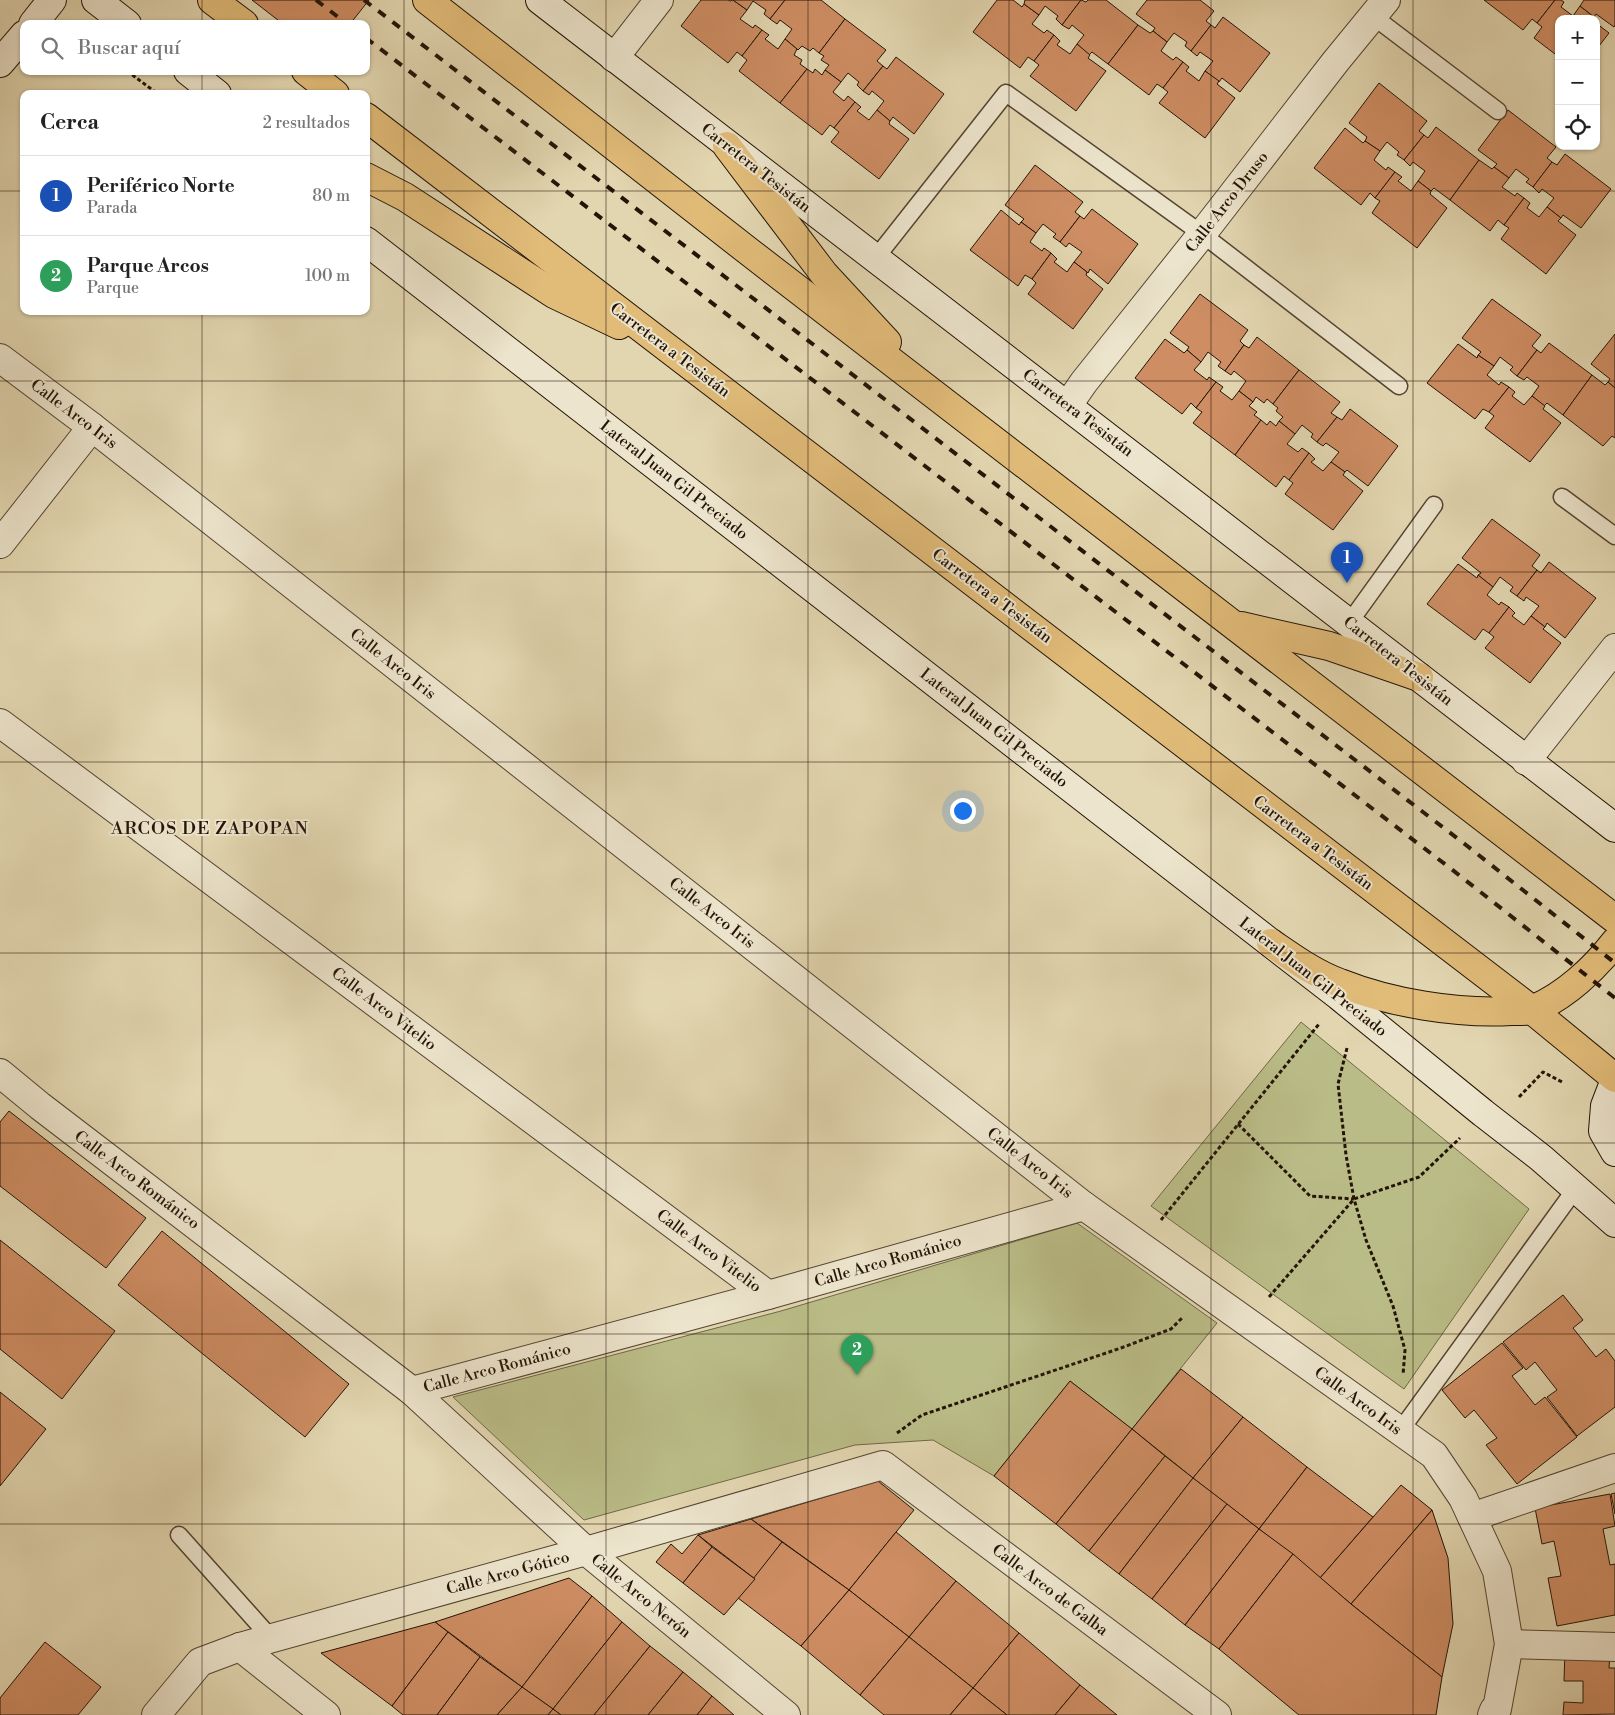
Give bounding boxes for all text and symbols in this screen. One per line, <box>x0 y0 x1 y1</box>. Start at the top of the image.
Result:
map controls <box>1555 15 1600 150</box>
button: + <box>1555 15 1600 60</box>
search box <box>20 20 370 75</box>
icon: search <box>38 34 66 62</box>
text: Buscar aquí <box>78 36 180 60</box>
button: − <box>1555 60 1600 105</box>
button: locate <box>1555 105 1600 150</box>
text: Cerca <box>40 110 99 136</box>
text: 2 resultados <box>263 113 350 133</box>
street label: Carretera Tesistán <box>697 119 815 217</box>
street label: Calle Arco Druso <box>1181 147 1273 257</box>
text: Periférico Norte <box>87 174 235 198</box>
text: 1 <box>52 186 60 206</box>
text: 80 m <box>312 186 350 206</box>
text: Parada <box>87 198 137 218</box>
text: Parque Arcos <box>87 254 209 278</box>
text: 2 <box>51 266 61 286</box>
text: 100 m <box>305 266 350 286</box>
text: Parque <box>87 278 139 298</box>
street label: Carretera a Tesistán <box>606 298 734 402</box>
street label: Carretera Tesistán <box>1019 365 1138 462</box>
street label: Calle Arco Iris <box>27 375 121 453</box>
street label: Lateral Juan Gil Preciado <box>596 416 752 544</box>
pin: 1 <box>1331 542 1363 583</box>
street label: Carretera a Tesistán <box>928 544 1056 648</box>
street label: Carretera Tesistán <box>1339 612 1457 710</box>
street label: Calle Arco Iris <box>346 624 440 704</box>
street label: Lateral Juan Gil Preciado <box>916 664 1072 792</box>
street label: Carretera a Tesistán <box>1249 791 1377 895</box>
your location <box>950 798 976 824</box>
district label: ARCOS DE ZAPOPAN <box>110 817 309 840</box>
street label: Calle Arco Iris <box>665 873 759 953</box>
street label: Lateral Juan Gil Preciado <box>1235 913 1391 1041</box>
street label: Calle Arco Vitelio <box>328 963 440 1055</box>
street label: Calle Arco Iris <box>983 1123 1077 1203</box>
street label: Calle Arco Románico <box>70 1126 204 1234</box>
street label: Calle Arco Vitelio <box>653 1205 765 1297</box>
street label: Calle Arco Románico <box>812 1230 964 1292</box>
pin: 2 <box>841 1334 873 1375</box>
street label: Calle Arco Románico <box>421 1339 573 1397</box>
street label: Calle Arco Iris <box>1310 1362 1406 1440</box>
street label: Calle Arco de Galba <box>988 1540 1113 1641</box>
street label: Calle Arco Gótico <box>444 1547 572 1599</box>
street label: Calle Arco Nerón <box>587 1550 695 1643</box>

